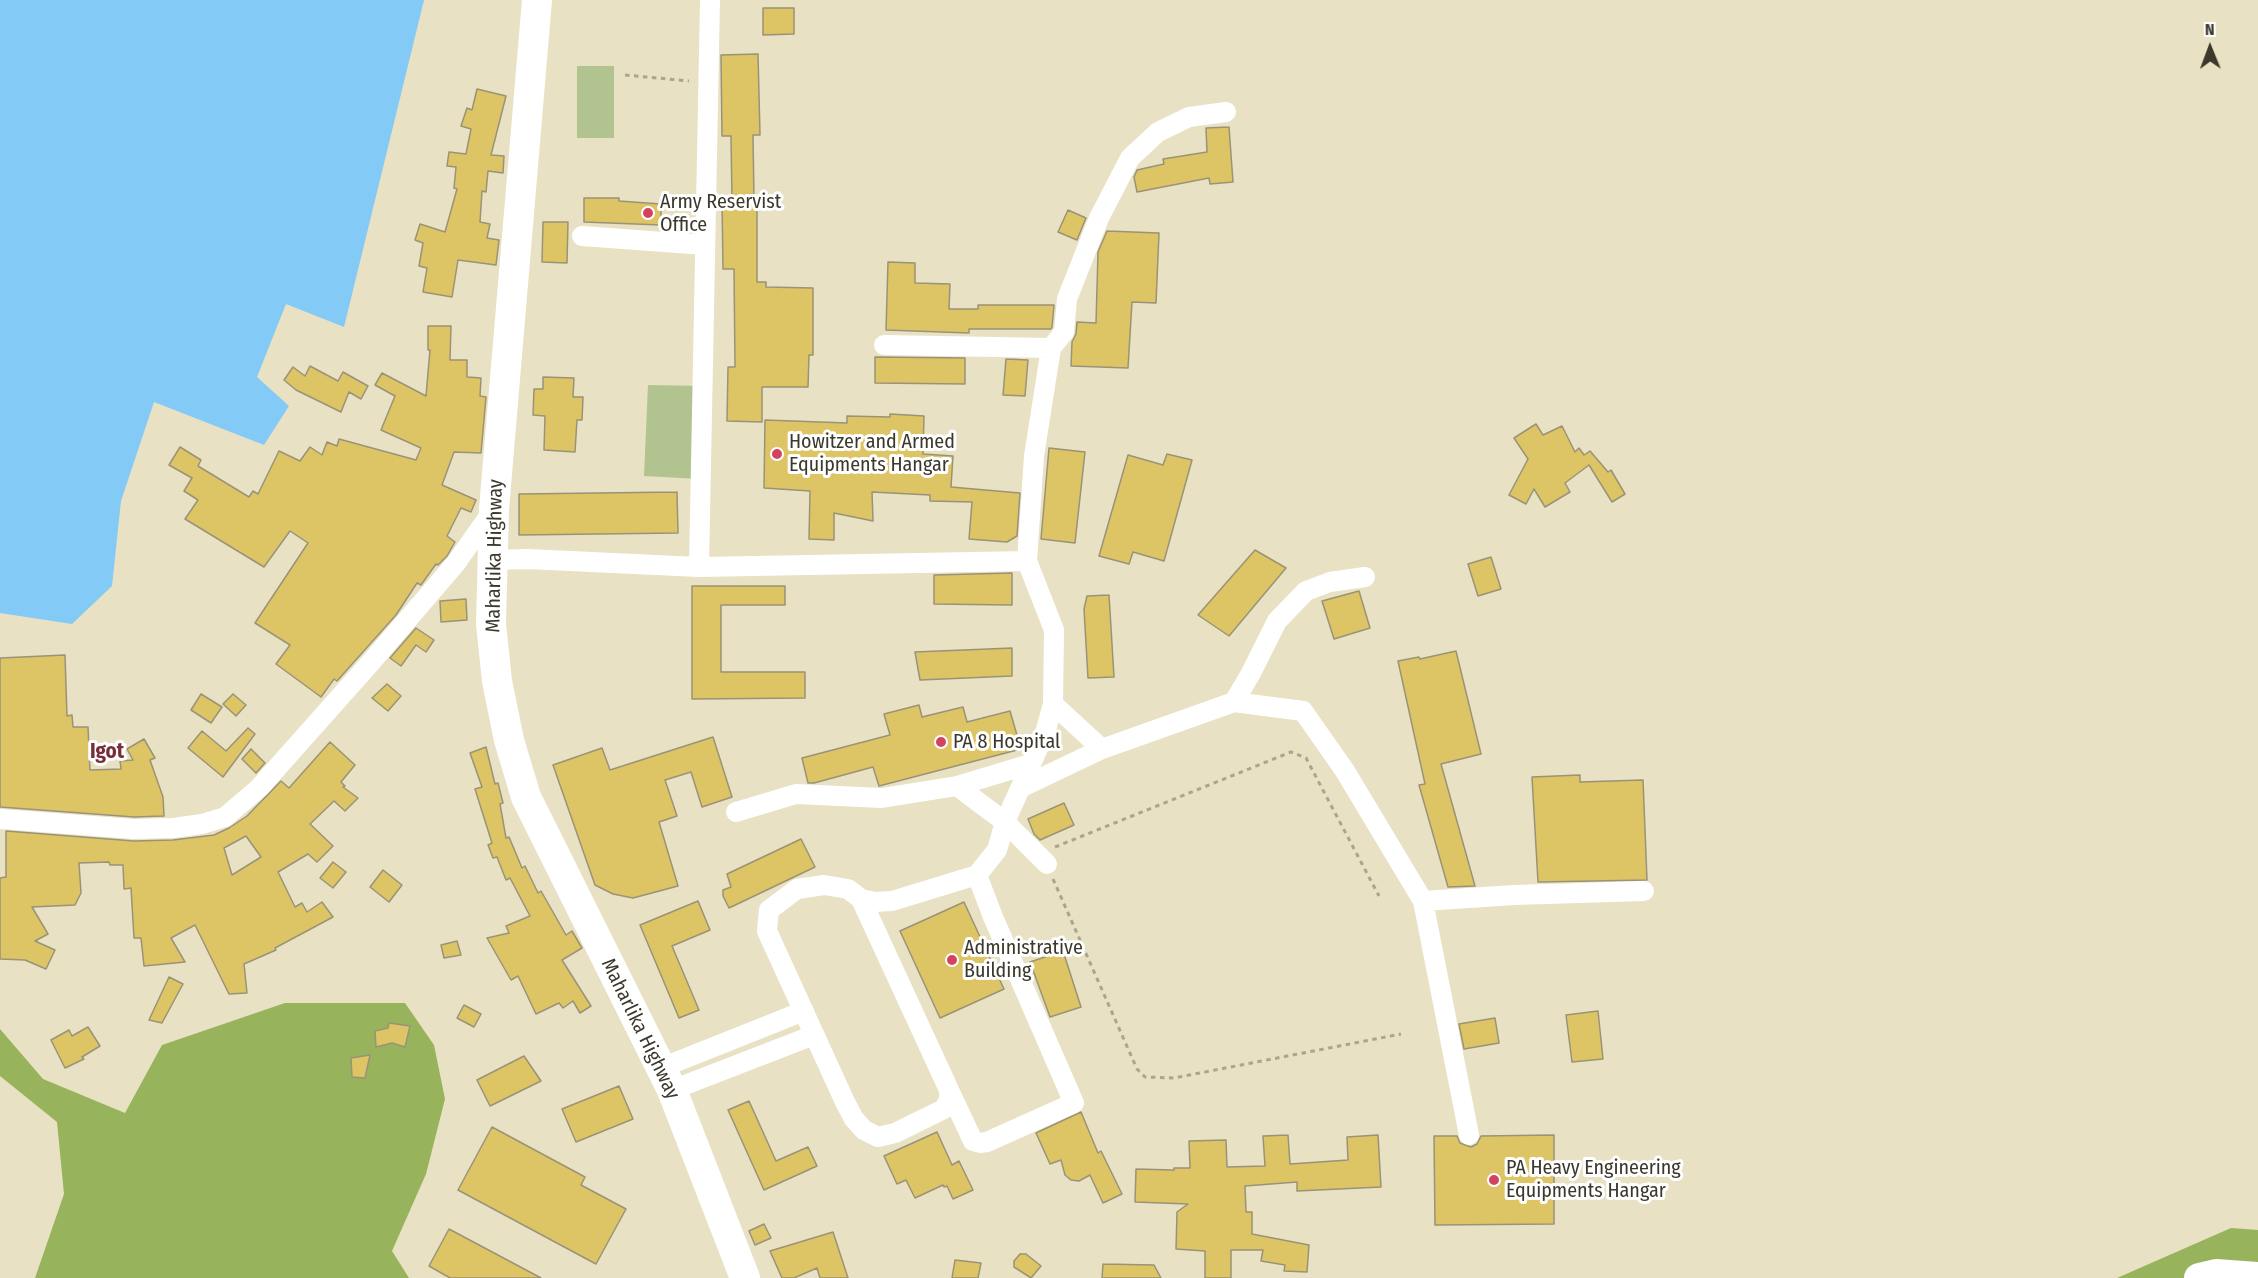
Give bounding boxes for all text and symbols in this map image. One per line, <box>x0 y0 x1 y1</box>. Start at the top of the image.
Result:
north arrow <box>2180 18 2240 78</box>
text: N <box>2205 20 2215 39</box>
place label: Army Reservist Office <box>660 190 781 237</box>
marker: Army Reservist Office <box>641 206 655 220</box>
place label: Howitzer and Armed Equipments Hangar <box>789 430 955 477</box>
marker: Howitzer and Armed Equipments Hangar <box>770 447 784 461</box>
street label: Maharlika Highway <box>482 479 508 633</box>
place label: PA 8 Hospital <box>953 730 1060 754</box>
marker: PA 8 Hospital <box>934 735 948 749</box>
district label: Igot <box>90 739 124 765</box>
place label: Administrative Building <box>964 936 1083 983</box>
marker: Administrative Building <box>945 953 959 967</box>
street label: Maharlika Highway <box>596 955 684 1103</box>
place label: PA Heavy Engineering Equipments Hangar <box>1506 1156 1681 1203</box>
marker: PA Heavy Engineering Equipments Hangar <box>1487 1173 1501 1187</box>

